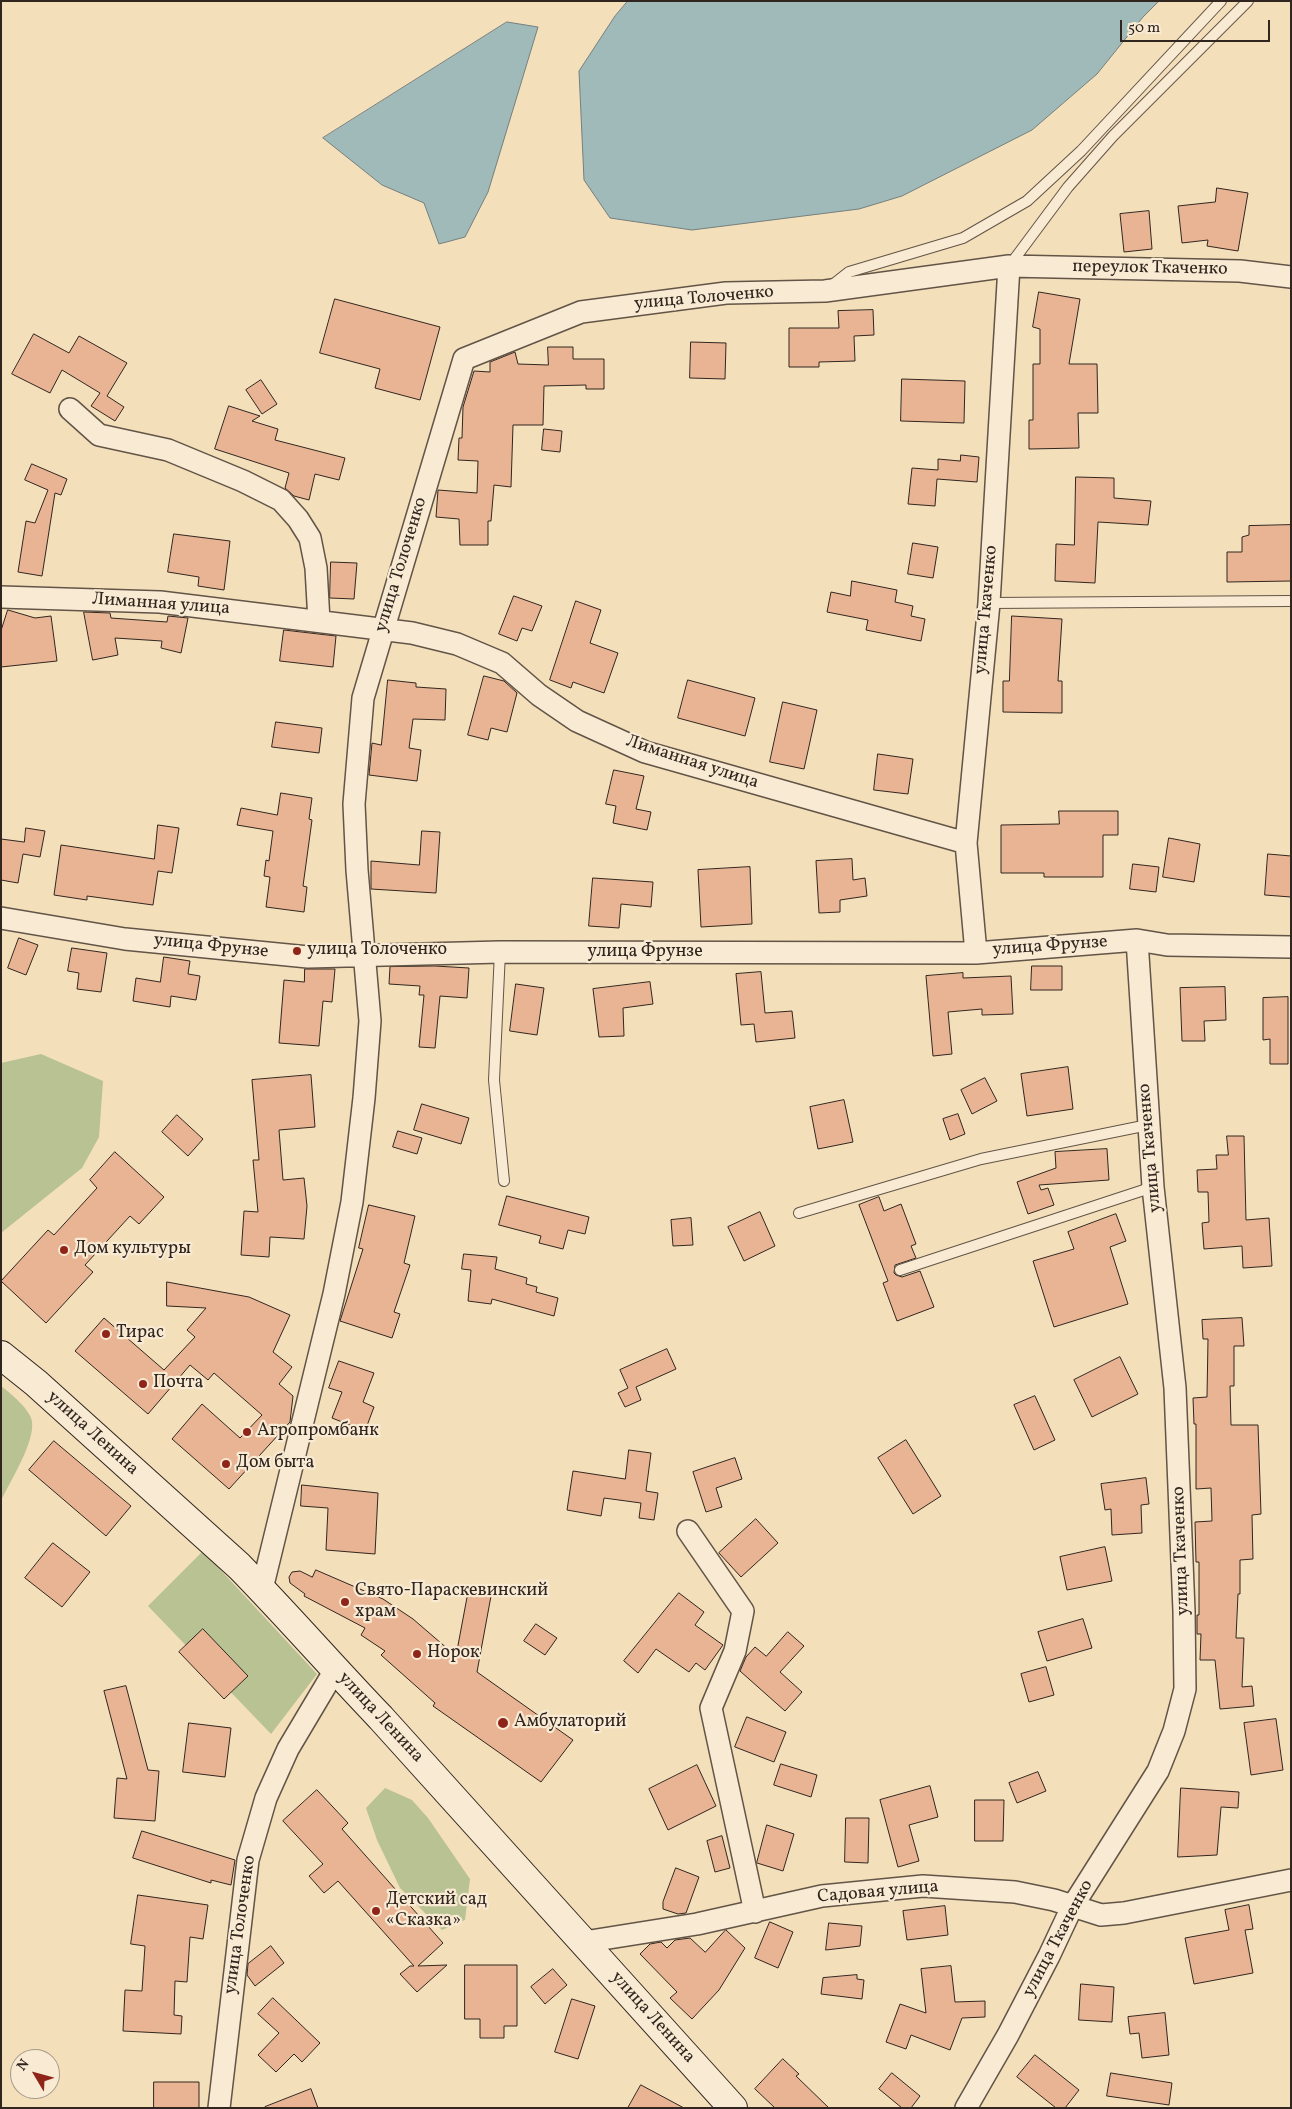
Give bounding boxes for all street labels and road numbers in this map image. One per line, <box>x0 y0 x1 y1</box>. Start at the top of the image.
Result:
street label: переулок Ткаченко <box>1072 257 1228 281</box>
street label: улица Толоченко <box>633 282 775 316</box>
street label: улица Толоченко <box>371 495 433 635</box>
street label: улица Ткаченко <box>971 545 1003 675</box>
street label: Лиманная улица <box>91 589 231 621</box>
street label: Лиманная улица <box>623 731 761 795</box>
street label: улица Фрунзе <box>153 930 269 964</box>
street label: улица Фрунзе <box>992 932 1108 962</box>
street label: улица Фрунзе <box>587 942 703 964</box>
street label: улица Ткаченко <box>1135 1083 1167 1213</box>
street label: улица Ленина <box>42 1387 142 1481</box>
street label: улица Ткаченко <box>1169 1486 1195 1616</box>
street label: улица Ленина <box>332 1668 428 1768</box>
street label: улица Толоченко <box>221 1854 261 1996</box>
street label: Садовая улица <box>816 1877 940 1909</box>
street label: улица Ткаченко <box>1019 1877 1099 2001</box>
street label: улица Ленина <box>605 1968 699 2068</box>

